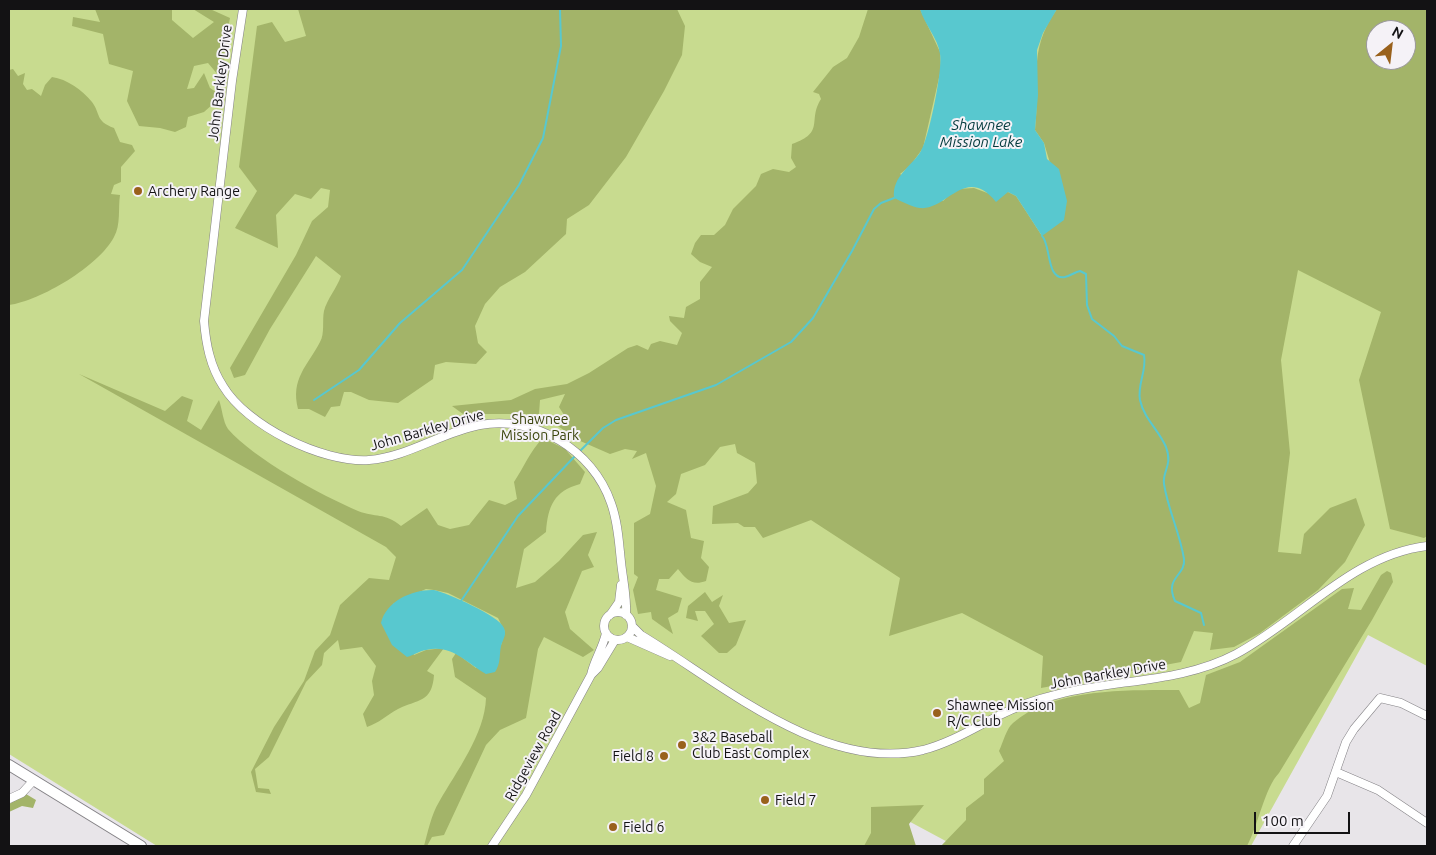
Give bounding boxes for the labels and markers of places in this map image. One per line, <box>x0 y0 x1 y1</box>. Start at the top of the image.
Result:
place label: Archery Range <box>148 183 240 199</box>
marker: Archery Range <box>132 185 144 197</box>
place label: Shawnee Mission R/C Club <box>947 697 1054 730</box>
marker: Shawnee Mission R/C Club <box>931 707 943 719</box>
place label: 3&2 Baseball Club East Complex <box>692 729 809 762</box>
marker: 3&2 Baseball Club East Complex <box>676 739 688 751</box>
place label: Field 8 <box>613 748 654 764</box>
marker: Field 8 <box>658 750 670 762</box>
place label: Field 7 <box>775 792 816 808</box>
marker: Field 7 <box>759 794 771 806</box>
place label: Field 6 <box>623 819 664 835</box>
marker: Field 6 <box>607 821 619 833</box>

